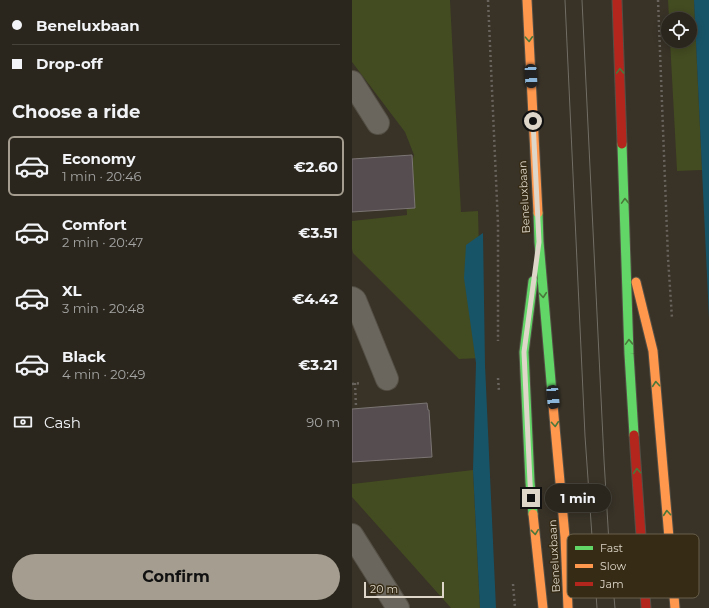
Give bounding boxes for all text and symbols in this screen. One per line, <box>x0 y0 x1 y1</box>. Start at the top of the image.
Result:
map controls <box>661 12 697 48</box>
button: locate <box>661 12 697 48</box>
text: Beneluxbaan <box>36 16 140 35</box>
one-way arrow <box>525 36 533 42</box>
text: Drop-off <box>36 54 103 73</box>
car <box>524 64 538 88</box>
one-way arrow <box>616 68 624 74</box>
text: Choose a ride <box>12 101 140 123</box>
route start <box>524 112 542 130</box>
icon: car <box>14 148 50 184</box>
text: Economy <box>62 149 135 168</box>
text: €2.60 <box>293 157 338 176</box>
street label: Beneluxbaan <box>515 160 533 234</box>
text: 1 min · 20:46 <box>62 168 142 184</box>
one-way arrow <box>620 198 629 204</box>
icon: car <box>14 214 50 250</box>
text: Comfort <box>62 215 127 234</box>
text: €3.51 <box>298 223 338 242</box>
text: 2 min · 20:47 <box>62 234 143 250</box>
icon: car <box>14 280 50 316</box>
text: XL <box>62 281 81 300</box>
text: €4.42 <box>292 289 338 308</box>
one-way arrow <box>539 292 548 298</box>
text: 3 min · 20:48 <box>62 300 145 316</box>
one-way arrow <box>625 339 633 345</box>
icon: car <box>14 346 50 382</box>
text: Black <box>62 347 106 366</box>
text: €3.21 <box>298 355 338 374</box>
text: 4 min · 20:49 <box>62 366 145 382</box>
one-way arrow <box>652 381 661 387</box>
car <box>546 385 560 409</box>
icon: cash <box>12 411 34 433</box>
text: Cash <box>44 413 81 432</box>
text: 90 m <box>306 414 340 430</box>
one-way arrow <box>550 421 559 427</box>
one-way arrow <box>633 468 641 474</box>
callout: 1 min <box>545 484 611 512</box>
route end <box>522 489 540 507</box>
text: 1 min <box>560 490 596 506</box>
one-way arrow <box>662 510 671 516</box>
street label: Beneluxbaan <box>545 519 563 593</box>
one-way arrow <box>530 528 539 535</box>
legend <box>567 534 699 598</box>
text: Fast <box>600 541 624 555</box>
button: Confirm <box>12 554 340 600</box>
text: Slow <box>600 559 626 573</box>
text: Jam <box>599 577 624 591</box>
scale bar <box>364 580 444 599</box>
text: 20 m <box>370 582 398 596</box>

